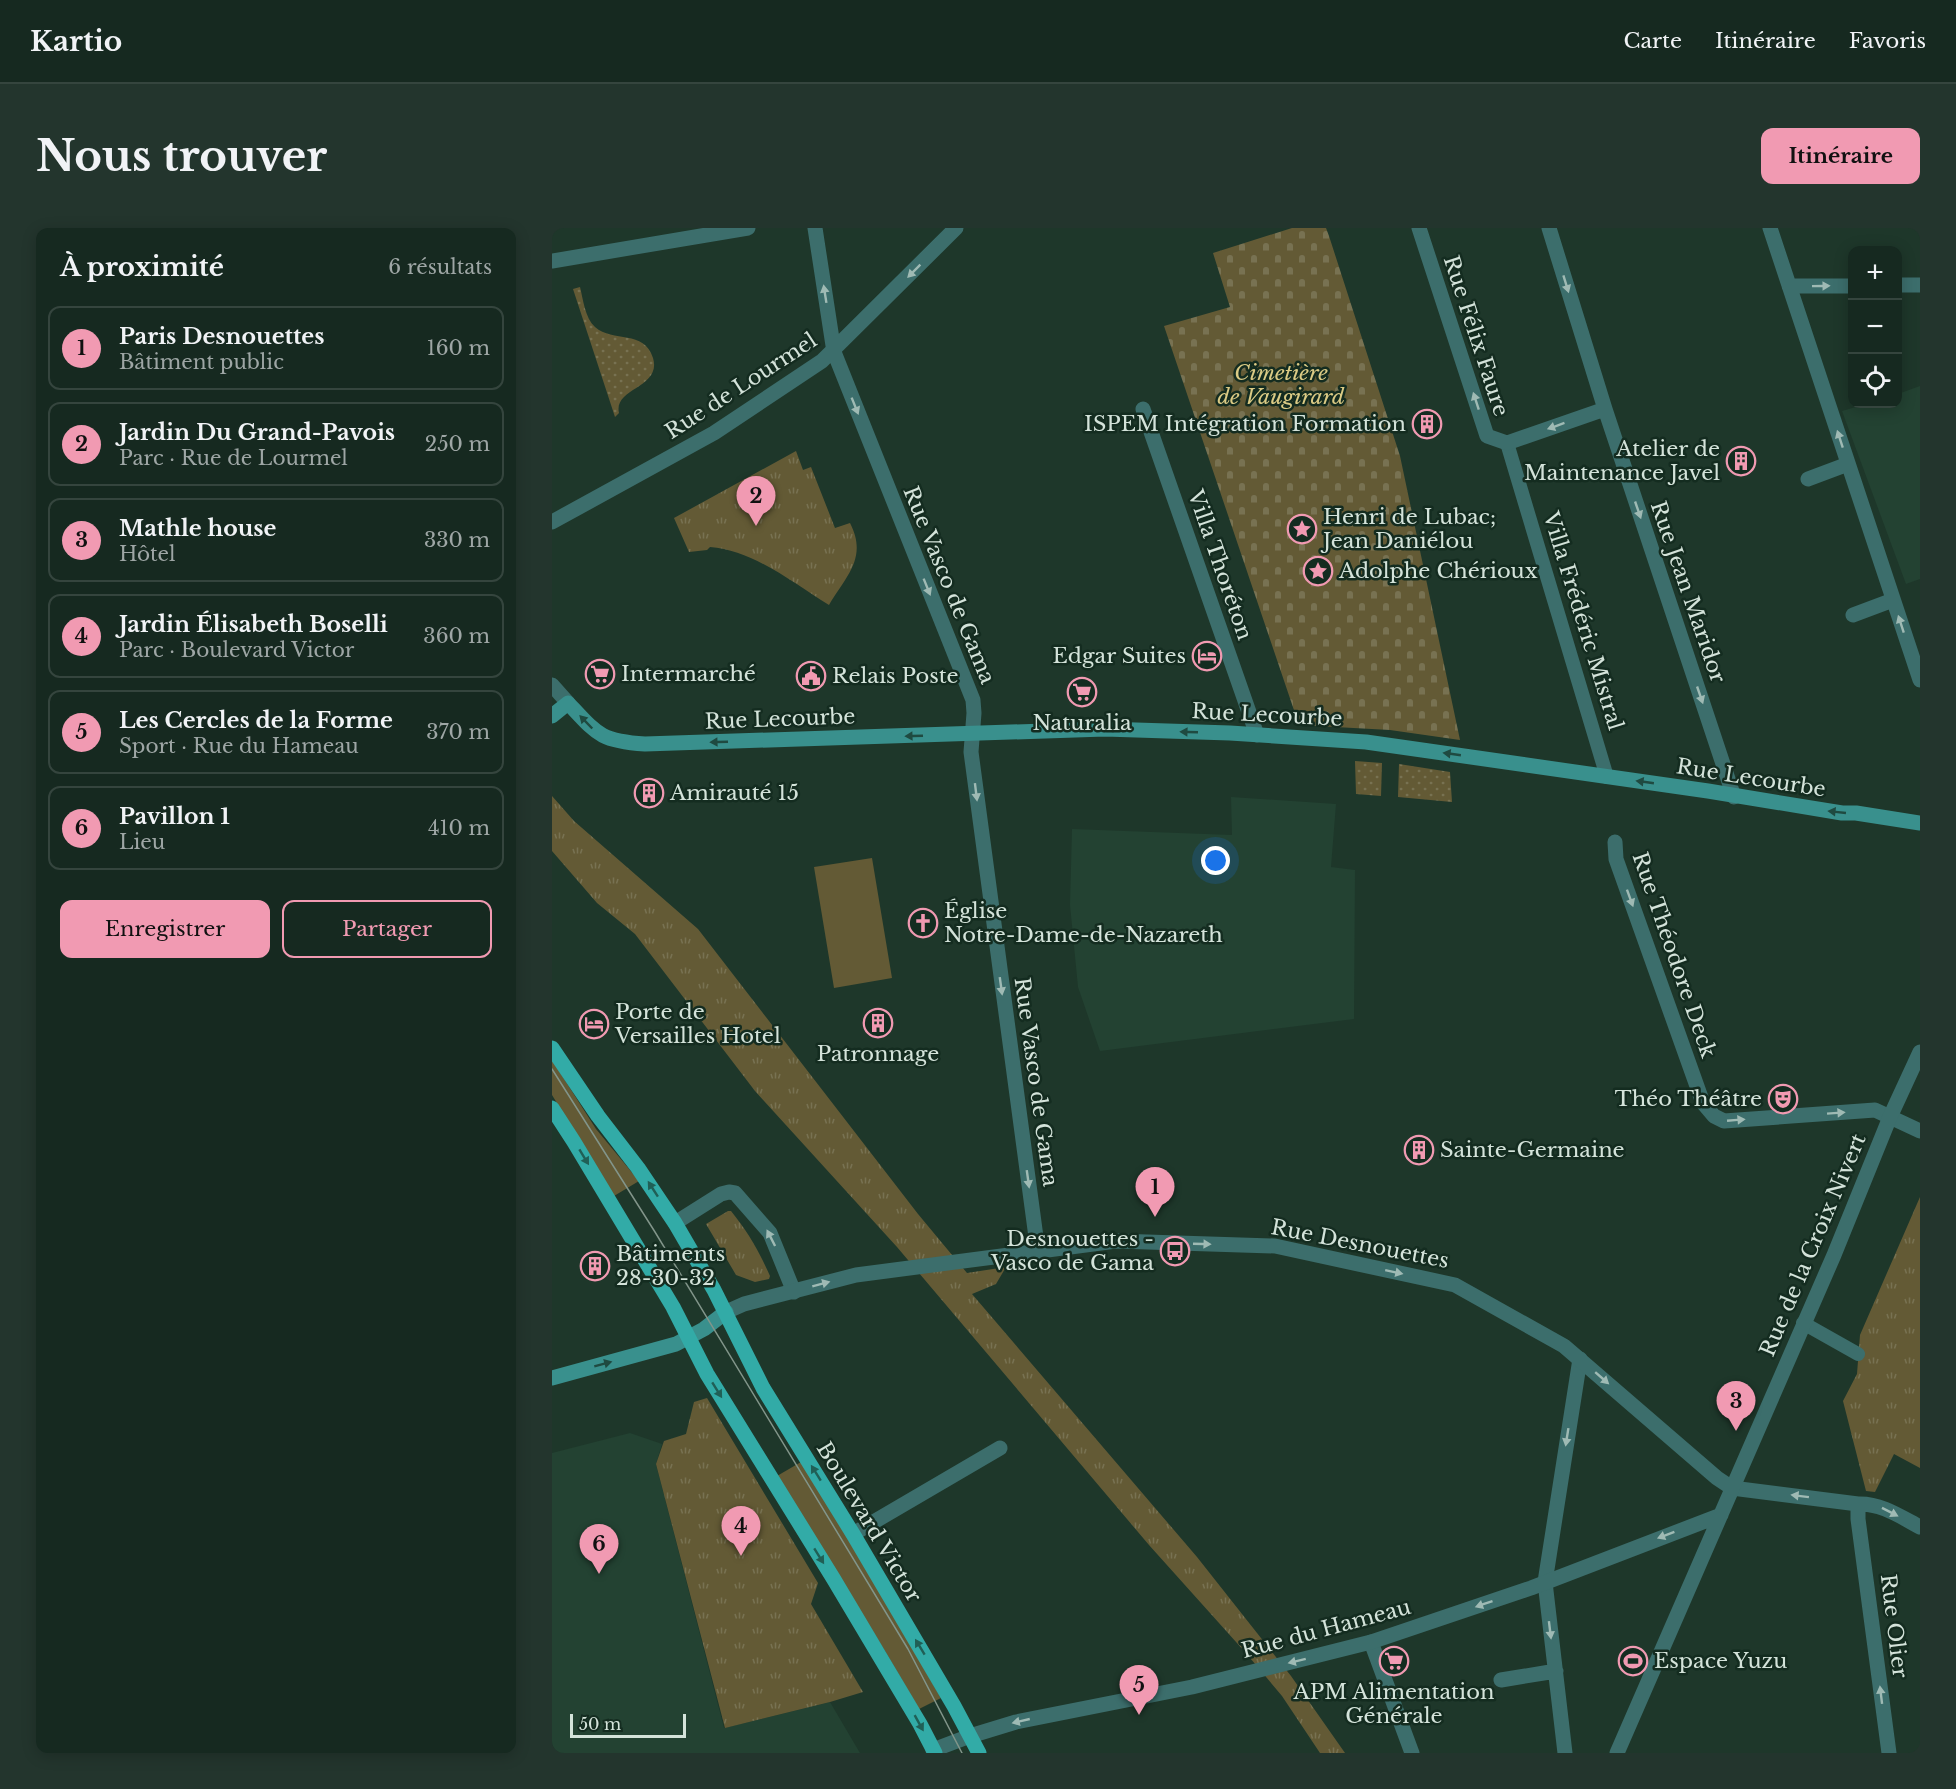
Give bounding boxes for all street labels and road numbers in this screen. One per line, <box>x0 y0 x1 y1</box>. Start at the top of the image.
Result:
street label: Rue Félix Faure <box>1438 252 1514 420</box>
street label: Rue de Lourmel <box>660 327 822 445</box>
street label: Rue Vasco de Gama <box>897 482 1001 688</box>
street label: Villa Thoréton <box>1182 486 1258 643</box>
street label: Rue Jean Maridor <box>1645 498 1731 686</box>
street label: Villa Frédéric Mistral <box>1537 508 1629 733</box>
street label: Rue Lecourbe <box>1191 698 1343 732</box>
street label: Rue Lecourbe <box>704 703 856 735</box>
street label: Rue Lecourbe <box>1674 753 1828 803</box>
street label: Rue Théodore Deck <box>1627 849 1721 1061</box>
street label: Rue Vasco de Gama <box>1008 976 1064 1189</box>
street label: Rue de la Croix Nivert <box>1754 1130 1872 1360</box>
street label: Rue Desnouettes <box>1269 1214 1451 1274</box>
street label: Boulevard Victor <box>811 1437 927 1607</box>
street label: Rue Olier <box>1875 1573 1913 1679</box>
street label: Rue du Hameau <box>1238 1594 1414 1664</box>

